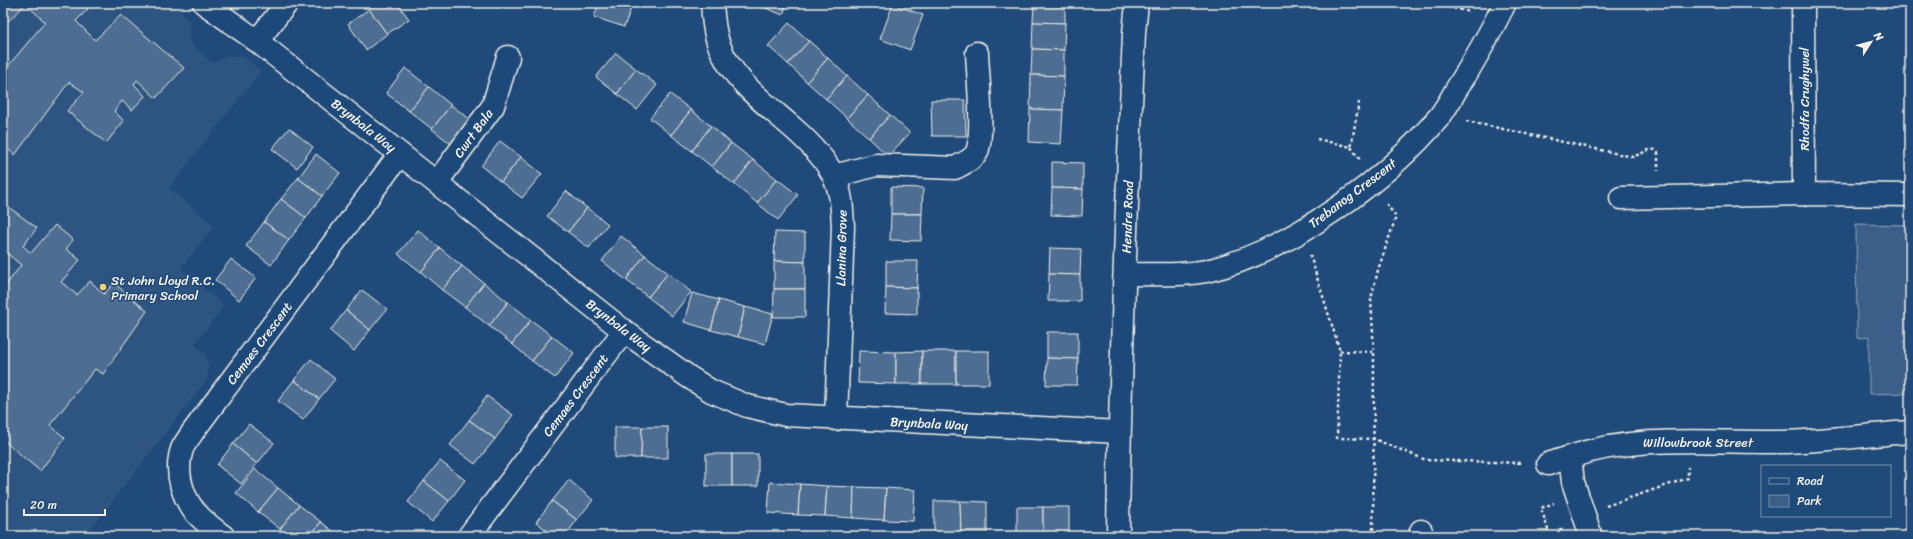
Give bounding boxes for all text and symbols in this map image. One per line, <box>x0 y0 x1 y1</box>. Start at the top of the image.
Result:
north arrow <box>1851 22 1891 62</box>
text: N <box>1868 27 1889 45</box>
street label: Rhodfa Crughywel <box>1793 47 1816 151</box>
street label: Brynbala Way <box>326 92 402 159</box>
street label: Cwrt Bala <box>448 103 499 163</box>
street label: Trebanog Crescent <box>1303 152 1402 234</box>
street label: Hendre Road <box>1115 179 1140 254</box>
street label: Llanina Grove <box>829 209 854 286</box>
place label: St John Lloyd R.C. Primary School <box>111 269 215 307</box>
marker: St John Lloyd R.C. Primary School <box>98 282 108 292</box>
street label: Brynbala Way <box>581 293 657 358</box>
street label: Cemaes Crescent <box>220 297 299 390</box>
street label: Cemaes Crescent <box>536 349 615 442</box>
street label: Brynbala Way <box>890 410 969 437</box>
street label: Willowbrook Street <box>1643 431 1754 454</box>
legend <box>1761 465 1891 517</box>
text: Road <box>1797 470 1824 492</box>
text: Park <box>1797 490 1822 512</box>
scale bar <box>24 491 105 517</box>
text: 20 m <box>30 494 57 516</box>

